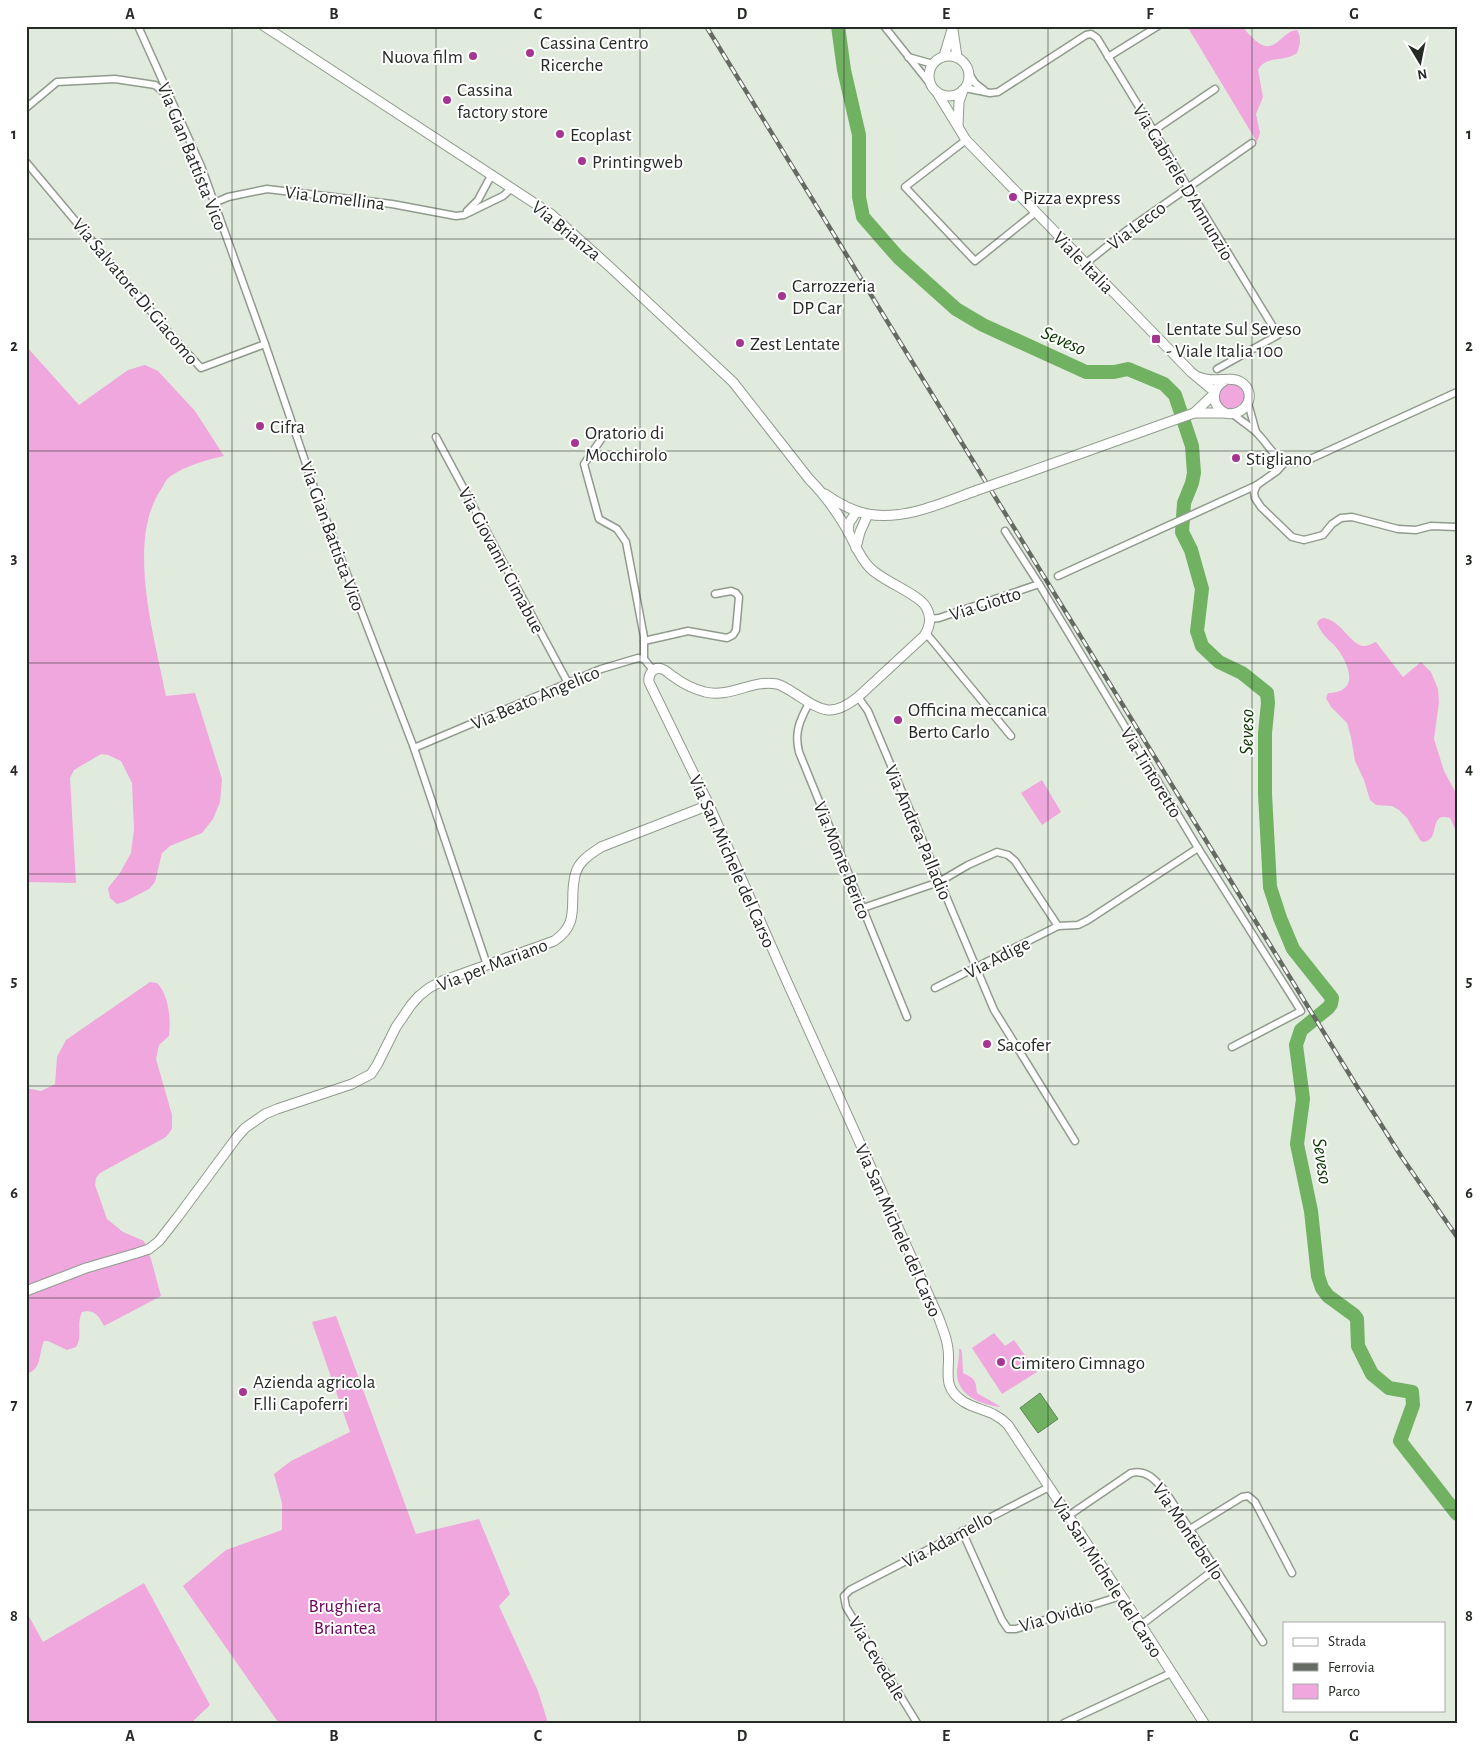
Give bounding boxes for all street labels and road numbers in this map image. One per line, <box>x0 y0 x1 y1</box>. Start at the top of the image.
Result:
street label: Via Gian Battista Vico <box>153 80 230 233</box>
street label: Via Gabriele D'Annunzio <box>1129 102 1237 264</box>
street label: Via Lomellina <box>284 183 386 214</box>
street label: Via Brianza <box>528 198 604 265</box>
street label: Via Lecco <box>1104 198 1170 254</box>
street label: Via Salvatore Di Giacomo <box>68 215 201 369</box>
street label: Viale Italia <box>1049 228 1117 298</box>
street label: Via Gian Battista Vico <box>296 459 367 614</box>
street label: Via Giovanni Cimabue <box>454 485 547 637</box>
street label: Via Giotto <box>947 584 1023 625</box>
street label: Via Beato Angelico <box>469 663 603 734</box>
street label: Via Tintoretto <box>1116 724 1185 821</box>
street label: Via Andrea Palladio <box>881 762 955 903</box>
street label: Via San Michele del Carso <box>685 772 778 951</box>
street label: Via Monte Berico <box>809 799 874 922</box>
street label: Via Adige <box>962 934 1033 983</box>
street label: Via per Mariano <box>435 936 550 995</box>
street label: Via San Michele del Carso <box>851 1141 944 1320</box>
street label: Via Montebello <box>1148 1480 1227 1584</box>
street label: Via San Michele del Carso <box>1048 1494 1166 1661</box>
street label: Via Adamello <box>900 1509 996 1572</box>
street label: Via Ovidio <box>1017 1597 1095 1636</box>
street label: Via Cevedale <box>844 1614 909 1704</box>

